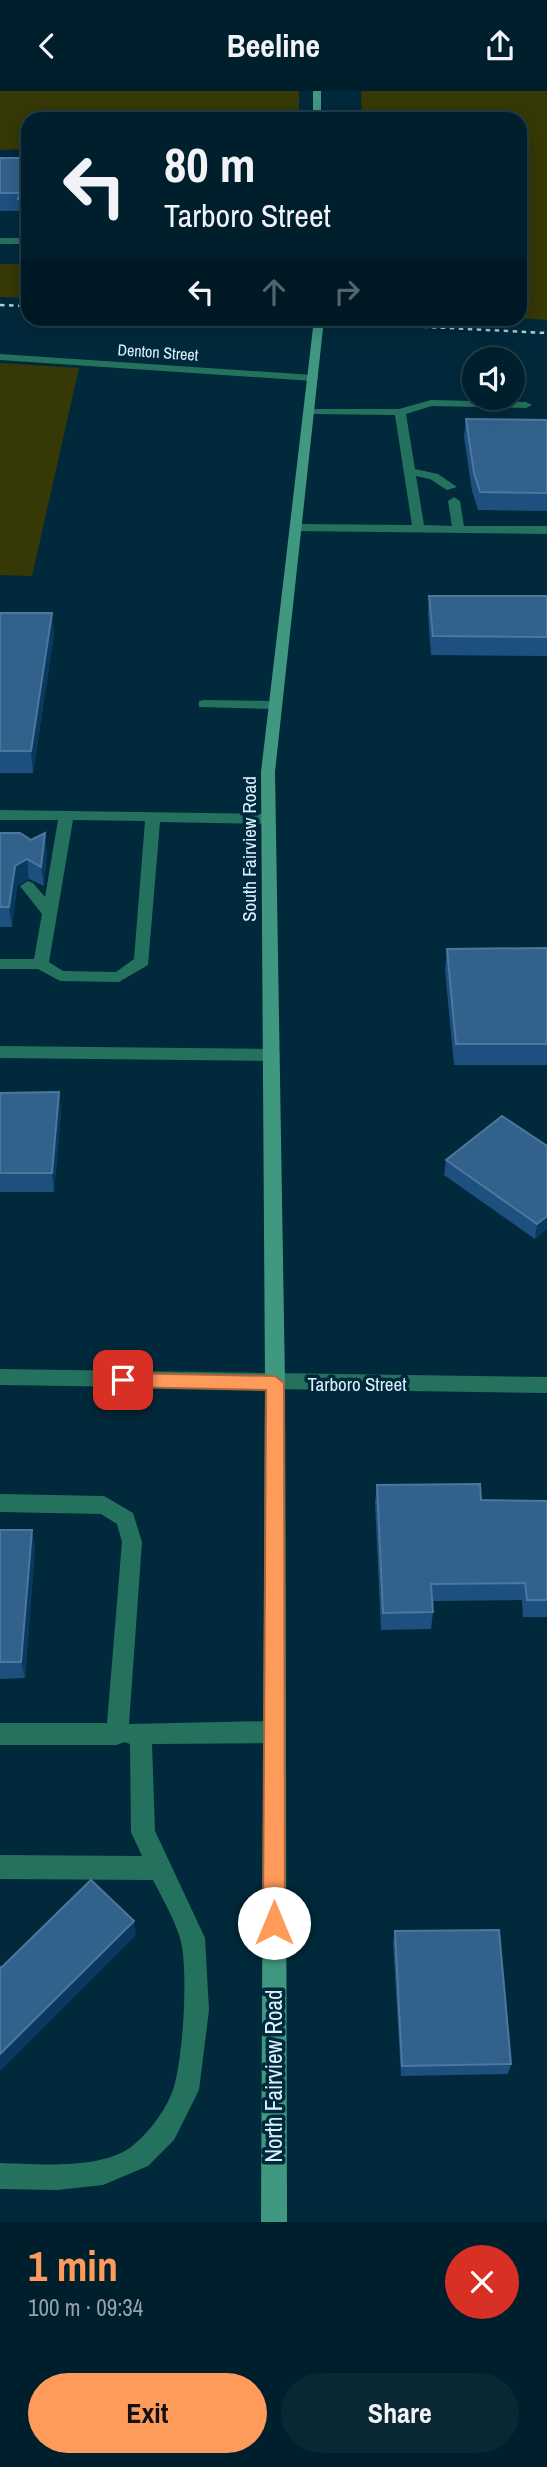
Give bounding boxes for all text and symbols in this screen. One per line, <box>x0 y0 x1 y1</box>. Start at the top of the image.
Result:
text: Beeline <box>227 24 320 67</box>
icon: back <box>28 27 66 65</box>
icon: share <box>481 27 519 65</box>
text: 80 m <box>164 131 256 197</box>
icon: left <box>49 140 140 231</box>
text: Tarboro Street <box>164 194 331 237</box>
icon: left <box>182 273 220 311</box>
icon: ahead <box>255 273 293 311</box>
icon: right <box>328 273 366 311</box>
street label: Denton Street <box>117 338 199 366</box>
map controls <box>462 347 525 410</box>
button: sound <box>462 347 525 410</box>
street label: South Fairview Road <box>236 776 262 922</box>
pin <box>93 1350 153 1410</box>
icon: arrive <box>104 1361 142 1399</box>
street label: Tarboro Street <box>307 1371 407 1397</box>
position arrow <box>237 1886 311 1960</box>
street label: North Fairview Road <box>258 1989 289 2163</box>
text: 1 min <box>28 2238 118 2294</box>
button: close <box>445 2245 519 2319</box>
text: 100 m · 09:34 <box>28 2292 143 2323</box>
button: Exit <box>28 2373 267 2453</box>
button: Share <box>281 2373 519 2453</box>

